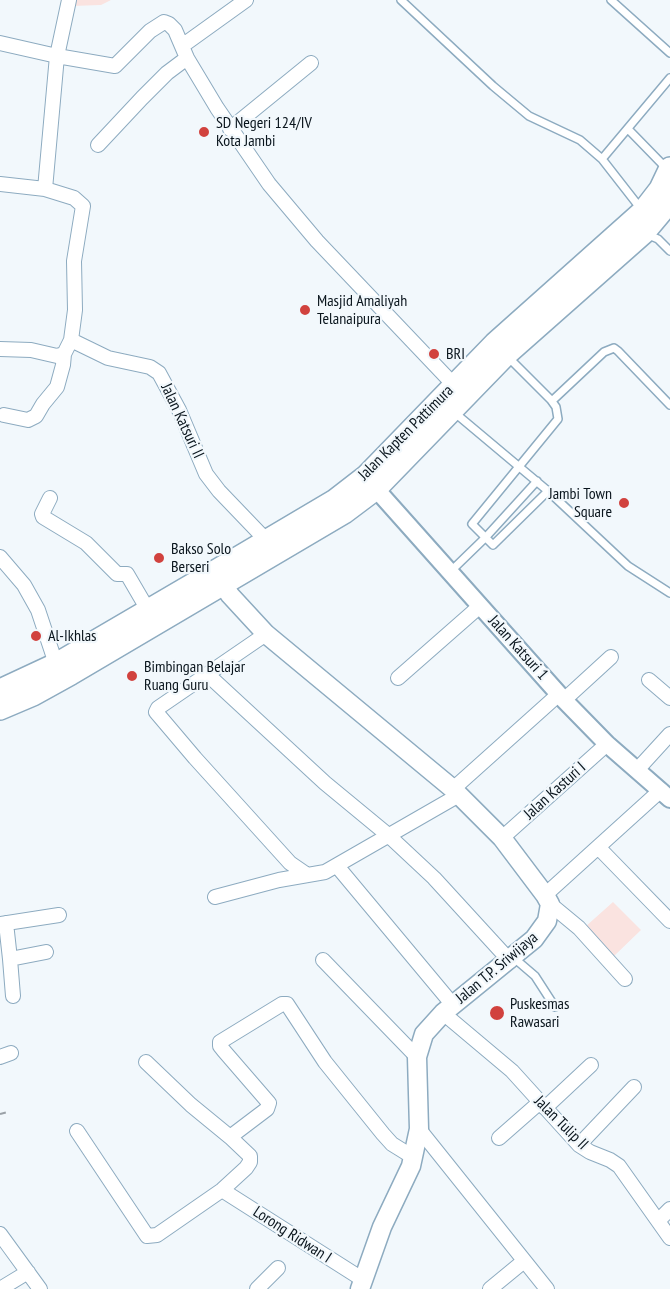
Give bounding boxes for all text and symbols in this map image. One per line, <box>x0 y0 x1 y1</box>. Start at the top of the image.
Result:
place label: SD Negeri 124/IV Kota Jambi <box>216 113 312 151</box>
marker: SD Negeri 124/IV Kota Jambi <box>197 125 211 139</box>
place label: Masjid Amaliyah Telanaipura <box>317 291 407 329</box>
marker: Masjid Amaliyah Telanaipura <box>298 303 312 317</box>
place label: BRI <box>446 344 465 364</box>
marker: BRI <box>427 347 441 361</box>
street label: Jalan Katsuri II <box>156 381 208 461</box>
street label: Jalan Kapten Pattimura <box>354 381 458 485</box>
place label: Jambi Town Square <box>549 484 612 522</box>
marker: Jambi Town Square <box>617 496 631 510</box>
place label: Bakso Solo Berseri <box>171 539 231 577</box>
marker: Bakso Solo Berseri <box>152 551 166 565</box>
street label: Jalan Katsuri 1 <box>484 612 552 684</box>
place label: Al-Ikhlas <box>48 626 96 646</box>
marker: Al-Ikhlas <box>29 629 43 643</box>
place label: Bimbingan Belajar Ruang Guru <box>144 657 245 695</box>
marker: Bimbingan Belajar Ruang Guru <box>125 669 139 683</box>
street label: Jalan Kasturi I <box>520 758 590 824</box>
street label: Jalan T.P. Sriwijaya <box>452 928 542 1008</box>
place label: Puskesmas Rawasari <box>510 994 569 1032</box>
marker: Puskesmas Rawasari <box>488 1004 506 1022</box>
street label: Jalan Tulip II <box>530 1092 592 1154</box>
street label: Lorong Ridwan I <box>249 1203 335 1267</box>

